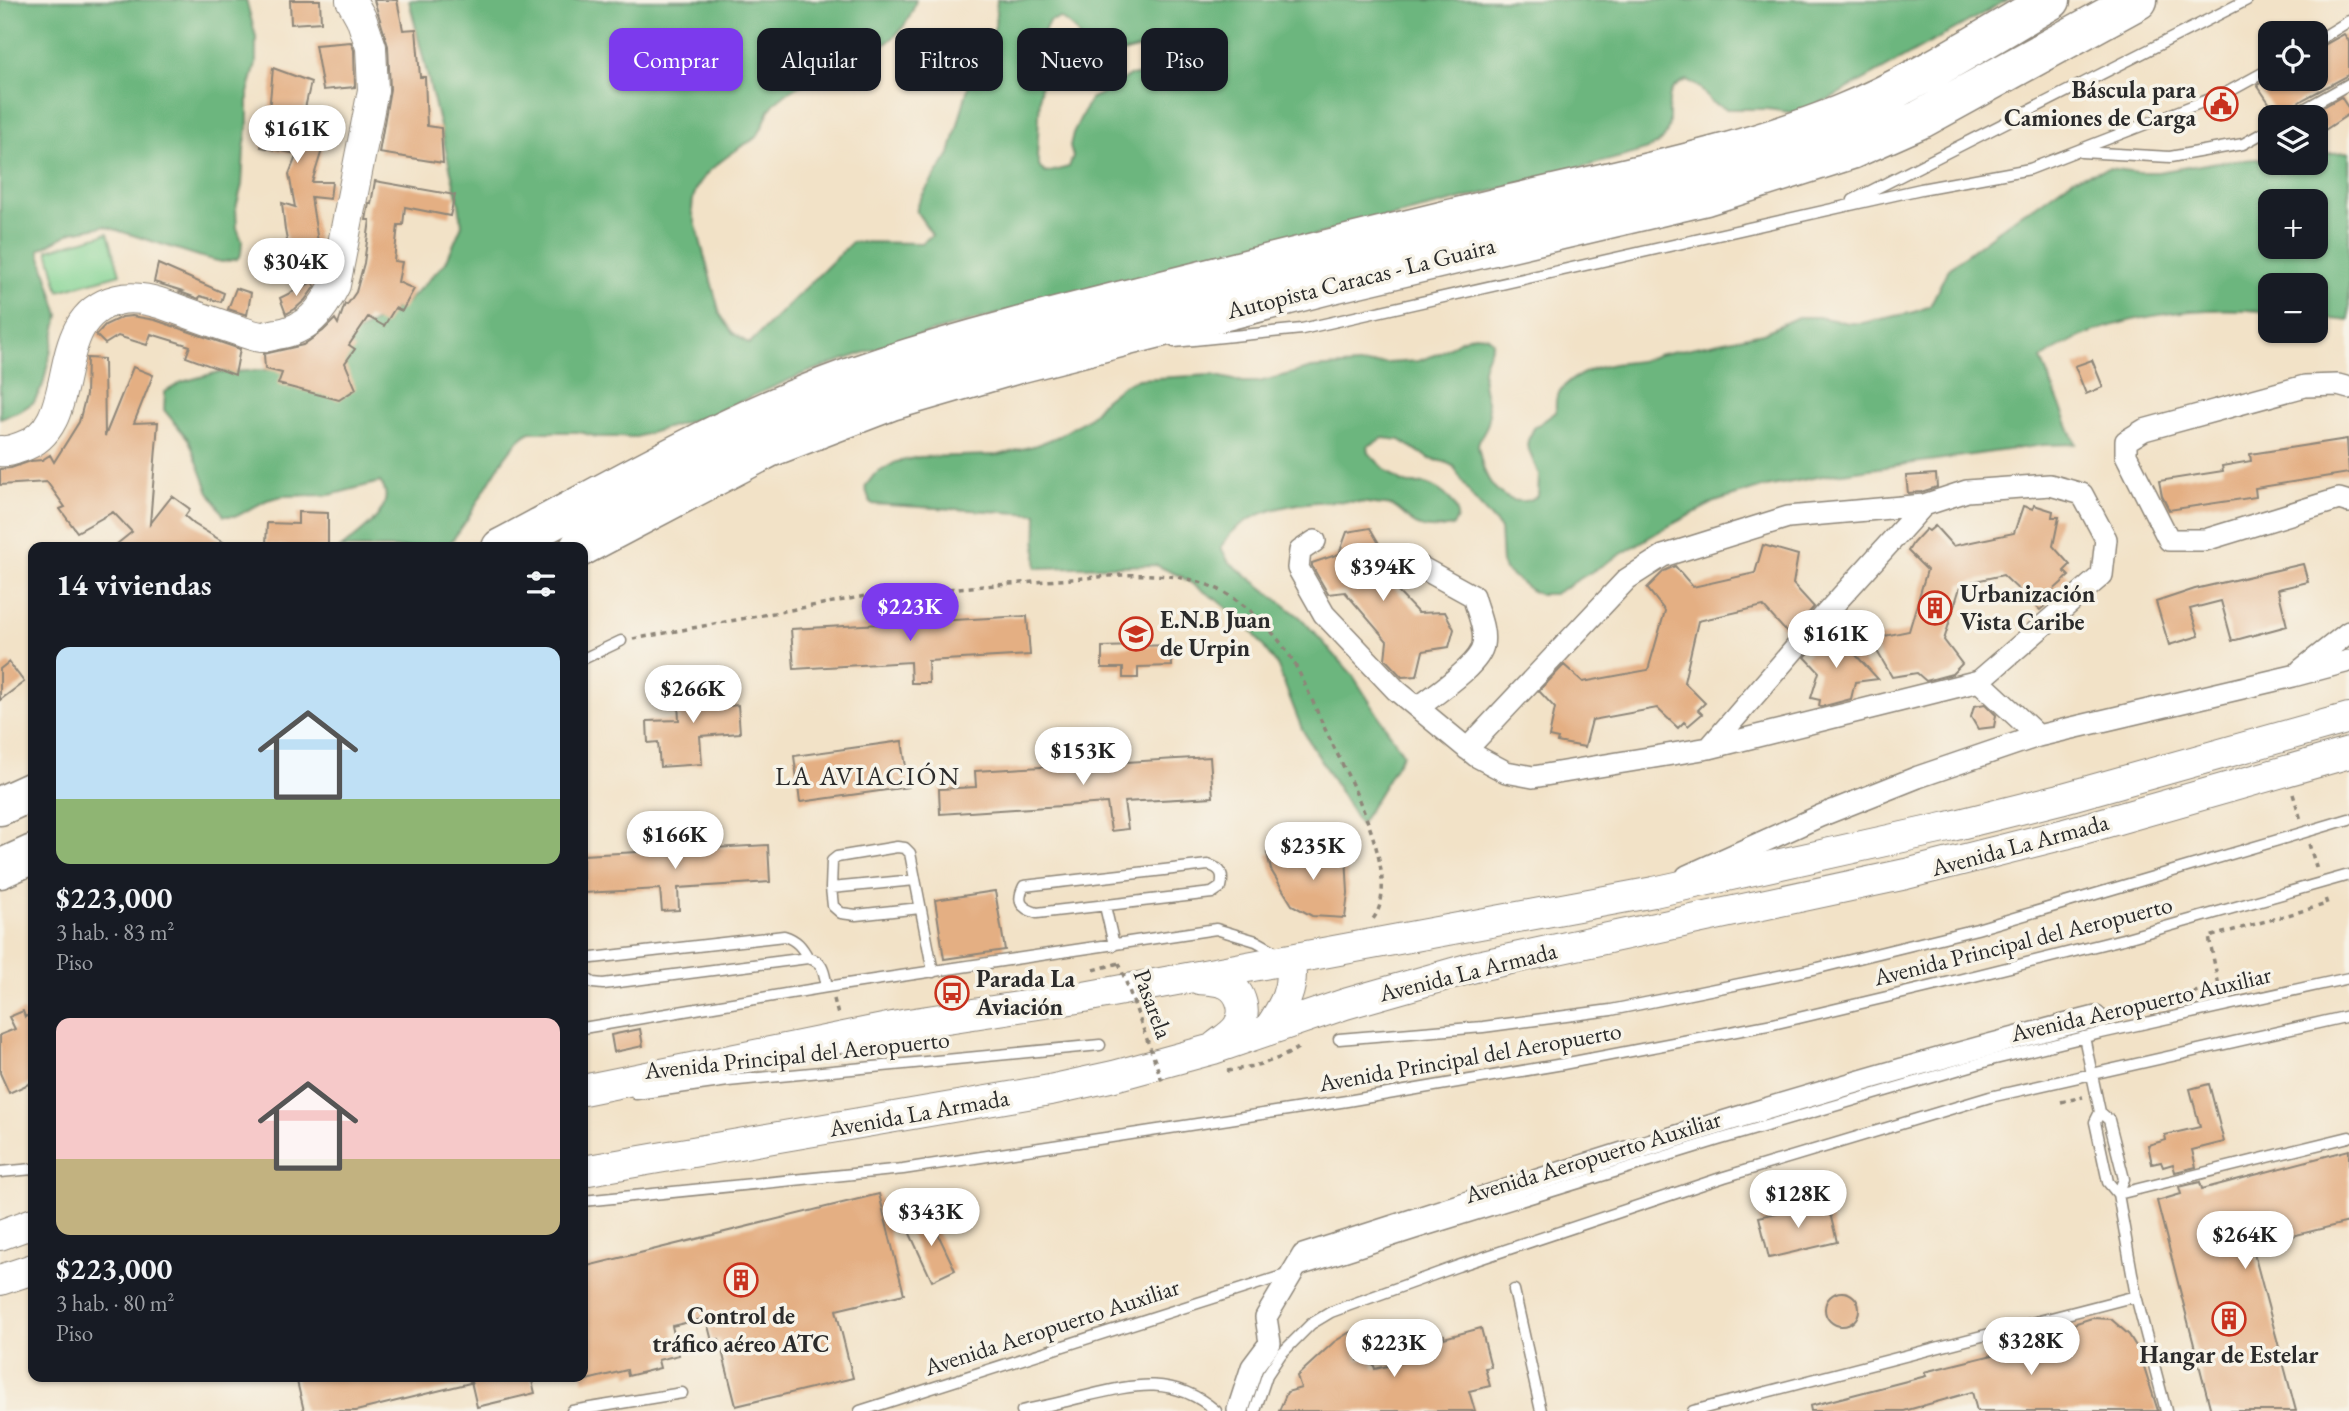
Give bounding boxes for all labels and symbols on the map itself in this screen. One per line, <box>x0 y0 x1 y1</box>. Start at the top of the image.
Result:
place label: Báscula para Camiones de Carga <box>2004 74 2196 134</box>
public building icon: Báscula para Camiones de Carga <box>2202 85 2240 123</box>
pin: $161K <box>248 106 346 165</box>
street label: Autopista Caracas - La Guaira <box>1223 229 1499 326</box>
pin: $304K <box>247 238 345 298</box>
pin: $394K <box>1334 544 1432 603</box>
place label: Urbanización Vista Caribe <box>1960 578 2096 637</box>
pin: $223K <box>861 584 959 643</box>
building icon: Urbanización Vista Caribe <box>1916 589 1954 627</box>
place label: E.N.B Juan de Urpin <box>1160 604 1271 663</box>
pin: $161K <box>1787 610 1885 670</box>
school or university icon: E.N.B Juan de Urpin <box>1117 615 1155 653</box>
pin: $266K <box>644 666 742 725</box>
pin: $153K <box>1034 728 1132 787</box>
district label: LA AVIACIÓN <box>775 759 961 793</box>
street label: Avenida La Armada <box>1927 806 2112 883</box>
pin: $166K <box>626 812 724 871</box>
pin: $235K <box>1264 822 1362 882</box>
street label: Avenida Principal del Aeropuerto <box>1869 888 2176 993</box>
street label: Avenida La Armada <box>1375 934 1560 1009</box>
street label: Avenida Aeropuerto Auxiliar <box>2007 958 2274 1049</box>
place label: Parada La Aviación <box>975 963 1075 1022</box>
street label: Pasarela <box>1127 965 1180 1043</box>
bus stop icon: Parada La Aviación <box>933 974 971 1012</box>
street label: Avenida Principal del Aeropuerto <box>1315 1015 1624 1099</box>
street label: Avenida Principal del Aeropuerto <box>642 1023 951 1086</box>
street label: Avenida La Armada <box>825 1081 1012 1144</box>
street label: Avenida Aeropuerto Auxiliar <box>1460 1103 1725 1211</box>
pin: $128K <box>1749 1170 1847 1230</box>
pin: $343K <box>882 1188 980 1248</box>
pin: $264K <box>2196 1212 2294 1271</box>
building icon: Control de tráfico aéreo ATC <box>722 1261 760 1299</box>
street label: Avenida Aeropuerto Auxiliar <box>919 1271 1183 1383</box>
place label: Control de tráfico aéreo ATC <box>652 1300 830 1359</box>
building icon: Hangar de Estelar <box>2210 1300 2248 1338</box>
pin: $328K <box>1982 1318 2080 1377</box>
pin: $223K <box>1345 1320 1443 1379</box>
place label: Hangar de Estelar <box>2140 1339 2318 1371</box>

